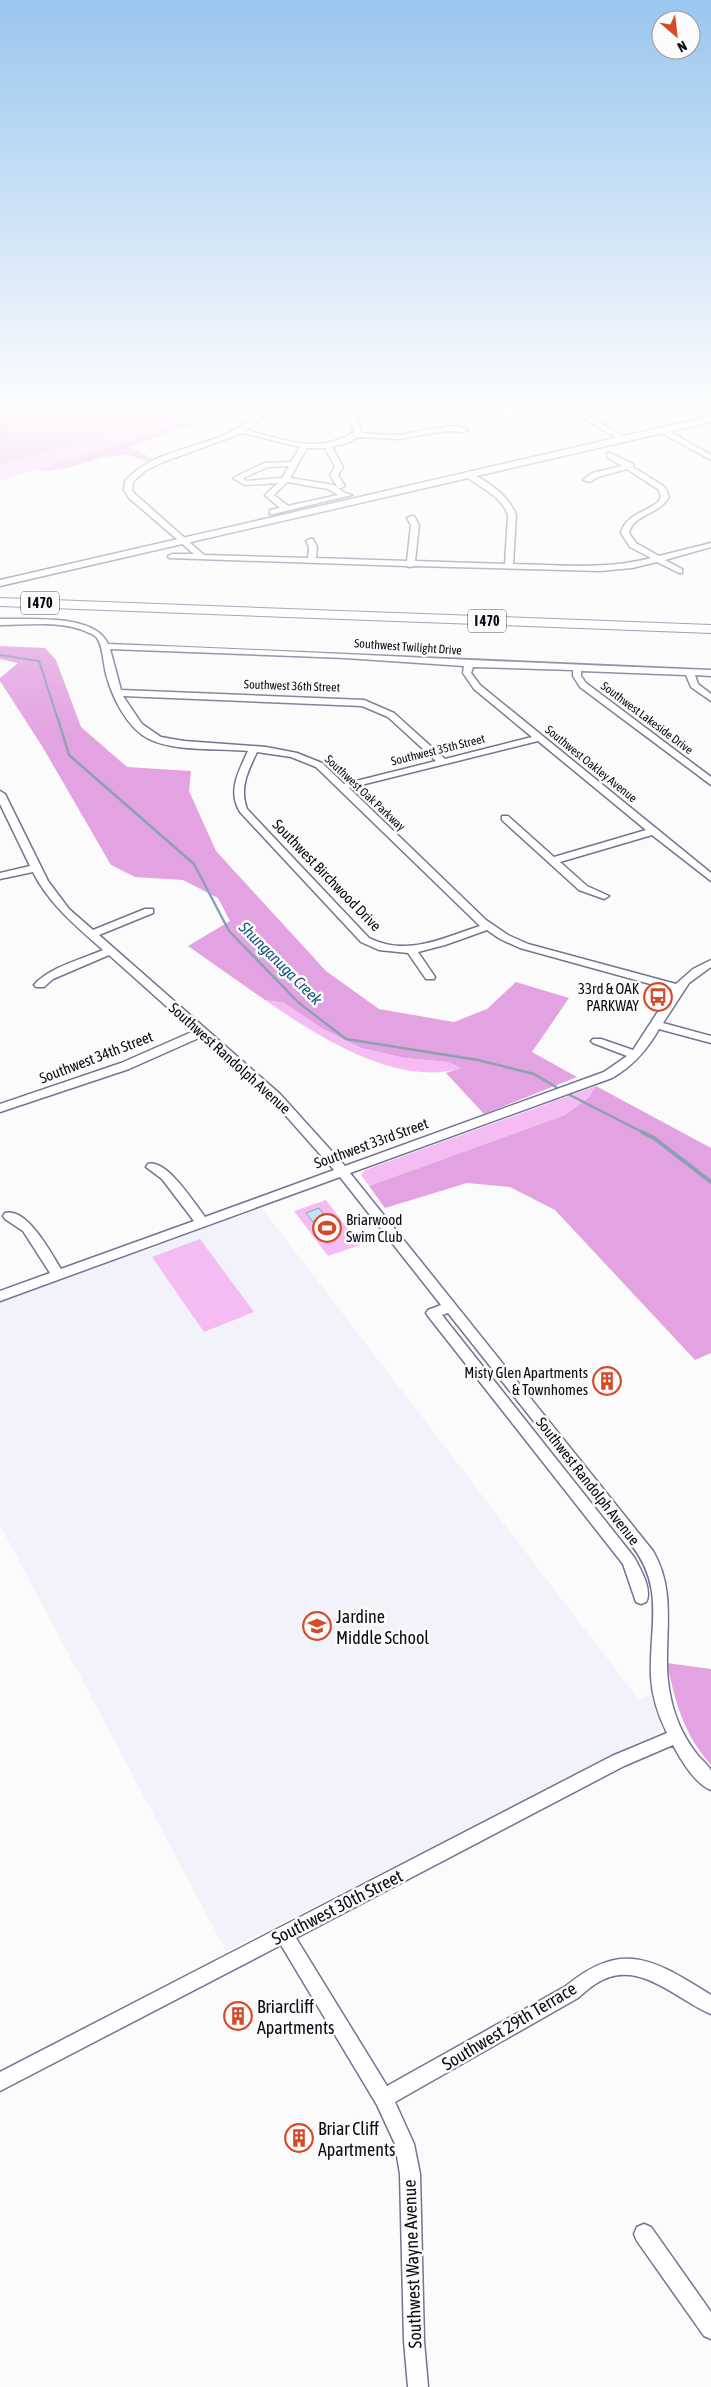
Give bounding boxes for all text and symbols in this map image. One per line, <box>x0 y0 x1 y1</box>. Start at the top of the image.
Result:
north arrow <box>651 10 701 60</box>
text: N <box>675 37 690 55</box>
road number: I 470 <box>21 592 59 614</box>
road number: I 470 <box>468 610 506 632</box>
street label: Southwest Twilight Drive <box>354 636 462 658</box>
street label: Southwest 36th Street <box>244 677 341 695</box>
street label: Southwest Lakeside Drive <box>598 679 696 757</box>
street label: Southwest Oakley Avenue <box>542 723 640 805</box>
street label: Southwest 35th Street <box>390 731 487 768</box>
street label: Southwest Oak Parkway <box>322 752 408 834</box>
street label: Southwest Birchwood Drive <box>269 816 385 934</box>
water label: Shunganuga Creek <box>234 917 327 1010</box>
place label: 33rd & OAK PARKWAY <box>578 980 640 1014</box>
bus stop icon: 33rd & OAK PARKWAY <box>643 982 673 1012</box>
street label: Southwest Randolph Avenue <box>166 999 294 1117</box>
street label: Southwest 34th Street <box>37 1028 155 1086</box>
street label: Southwest 33rd Street <box>312 1114 430 1172</box>
place label: Briarwood Swim Club <box>346 1211 403 1245</box>
sports icon: Briarwood Swim Club <box>312 1213 342 1243</box>
place label: Misty Glen Apartments & Townhomes <box>464 1364 588 1398</box>
building icon: Misty Glen Apartments & Townhomes <box>592 1366 622 1396</box>
street label: Southwest Randolph Avenue <box>533 1414 643 1548</box>
place label: Jardine Middle School <box>336 1606 429 1648</box>
school or university icon: Jardine Middle School <box>302 1611 332 1641</box>
street label: Southwest 30th Street <box>268 1865 406 1949</box>
street label: Southwest 29th Terrace <box>438 1978 580 2074</box>
place label: Briarcliff Apartments <box>257 1996 334 2038</box>
building icon: Briarcliff Apartments <box>223 2001 253 2031</box>
place label: Briar Cliff Apartments <box>318 2118 395 2160</box>
building icon: Briar Cliff Apartments <box>284 2123 314 2153</box>
street label: Southwest Wayne Avenue <box>399 2179 425 2349</box>

